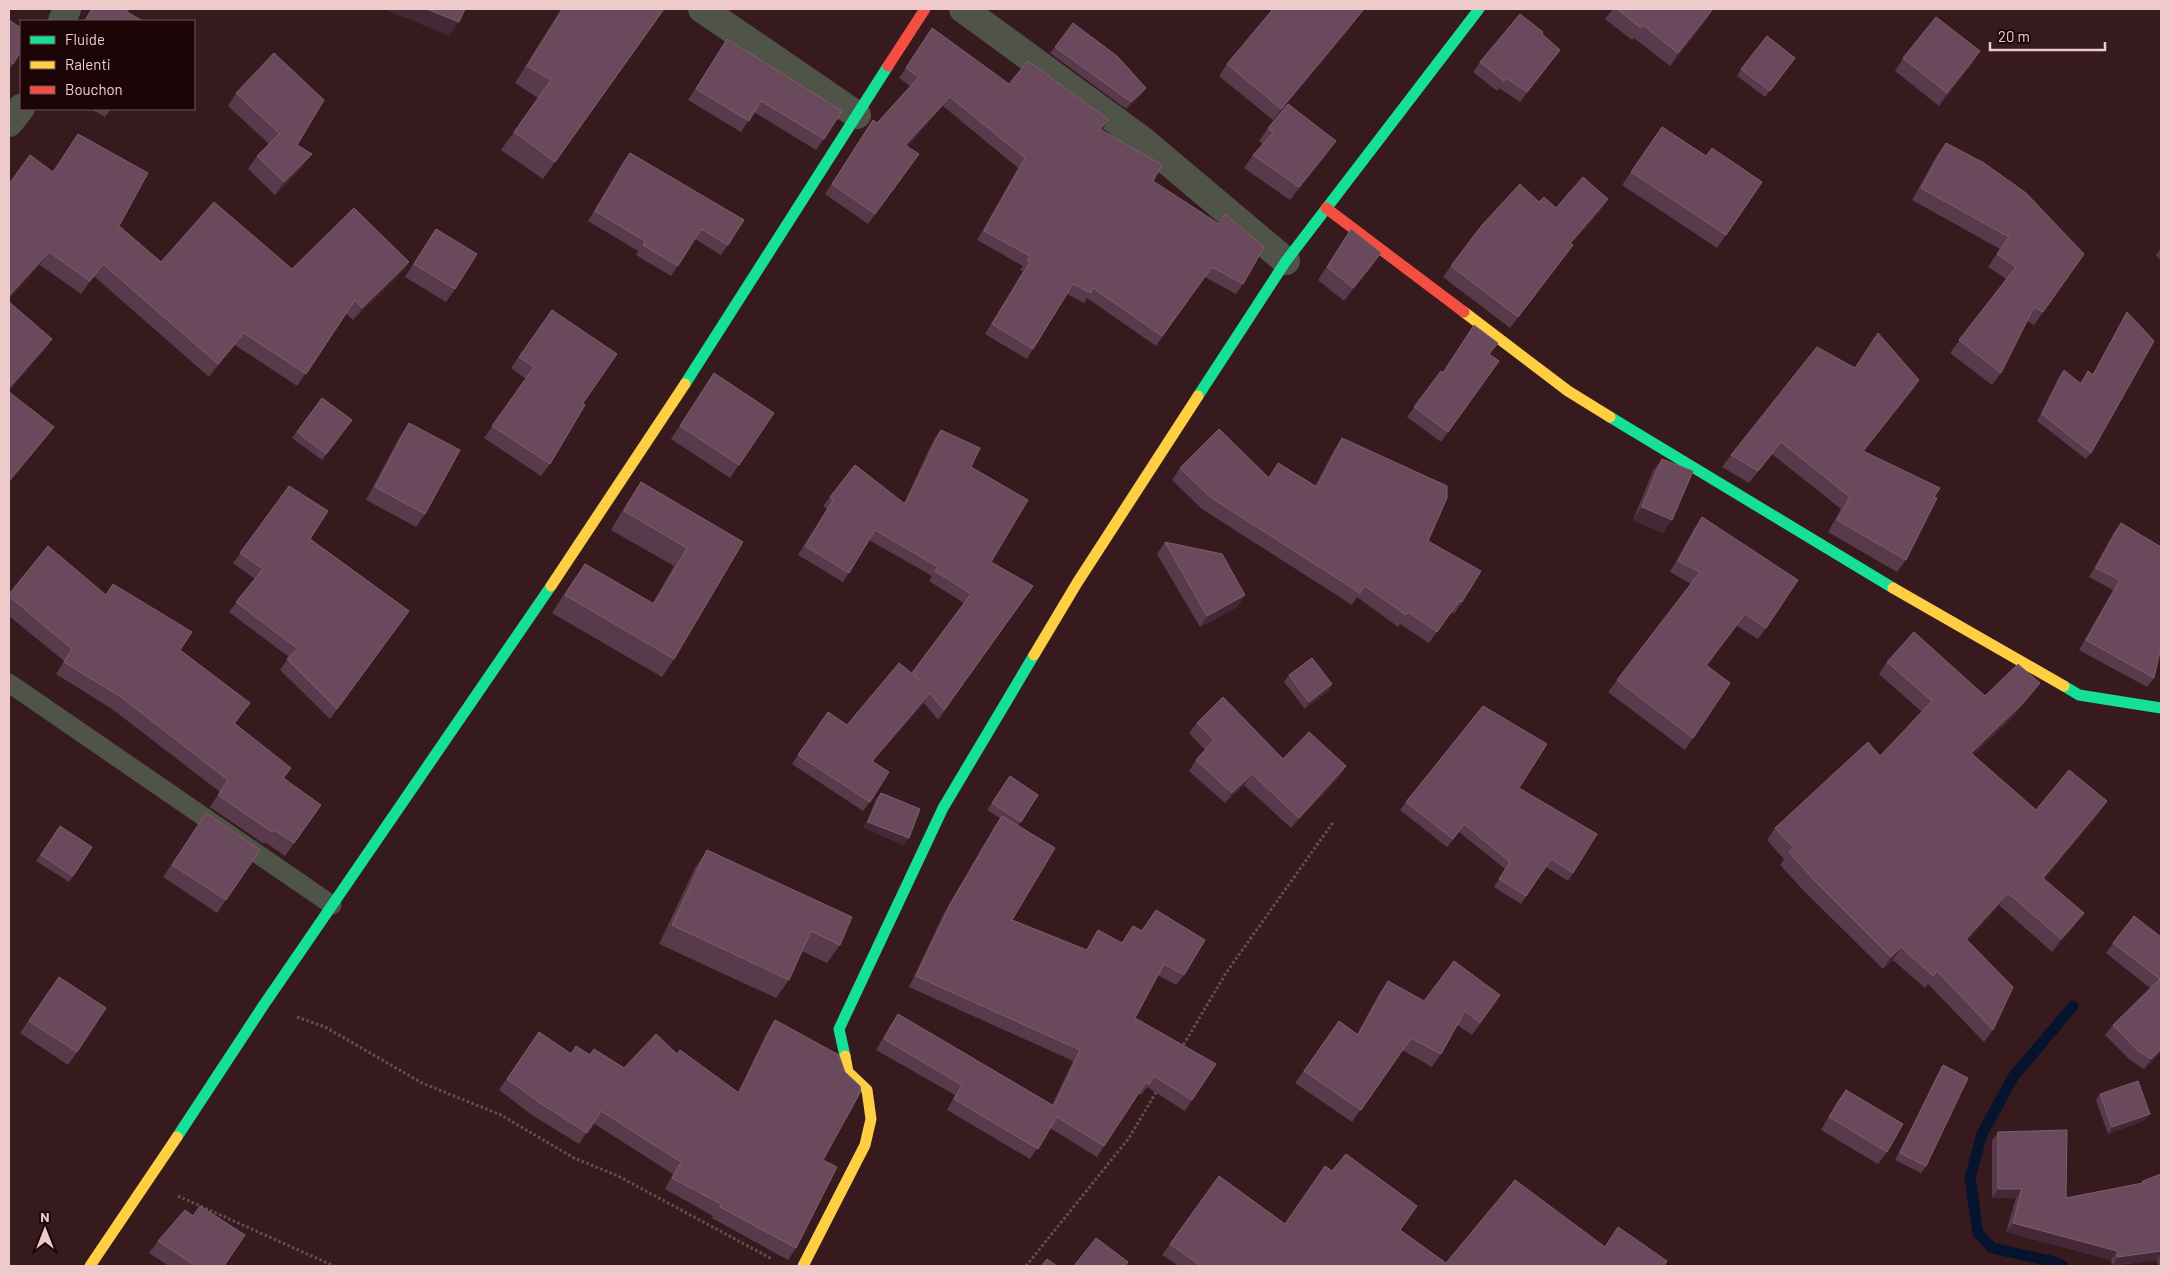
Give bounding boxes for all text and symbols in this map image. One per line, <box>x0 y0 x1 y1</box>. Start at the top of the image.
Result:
legend <box>20 20 195 110</box>
scale bar <box>1990 20 2105 52</box>
text: 20 m <box>1998 27 2030 45</box>
text: Fluide <box>65 30 105 48</box>
text: Ralenti <box>65 55 111 73</box>
text: Bouchon <box>65 80 123 98</box>
north arrow <box>20 1205 70 1255</box>
text: N <box>40 1208 50 1225</box>

